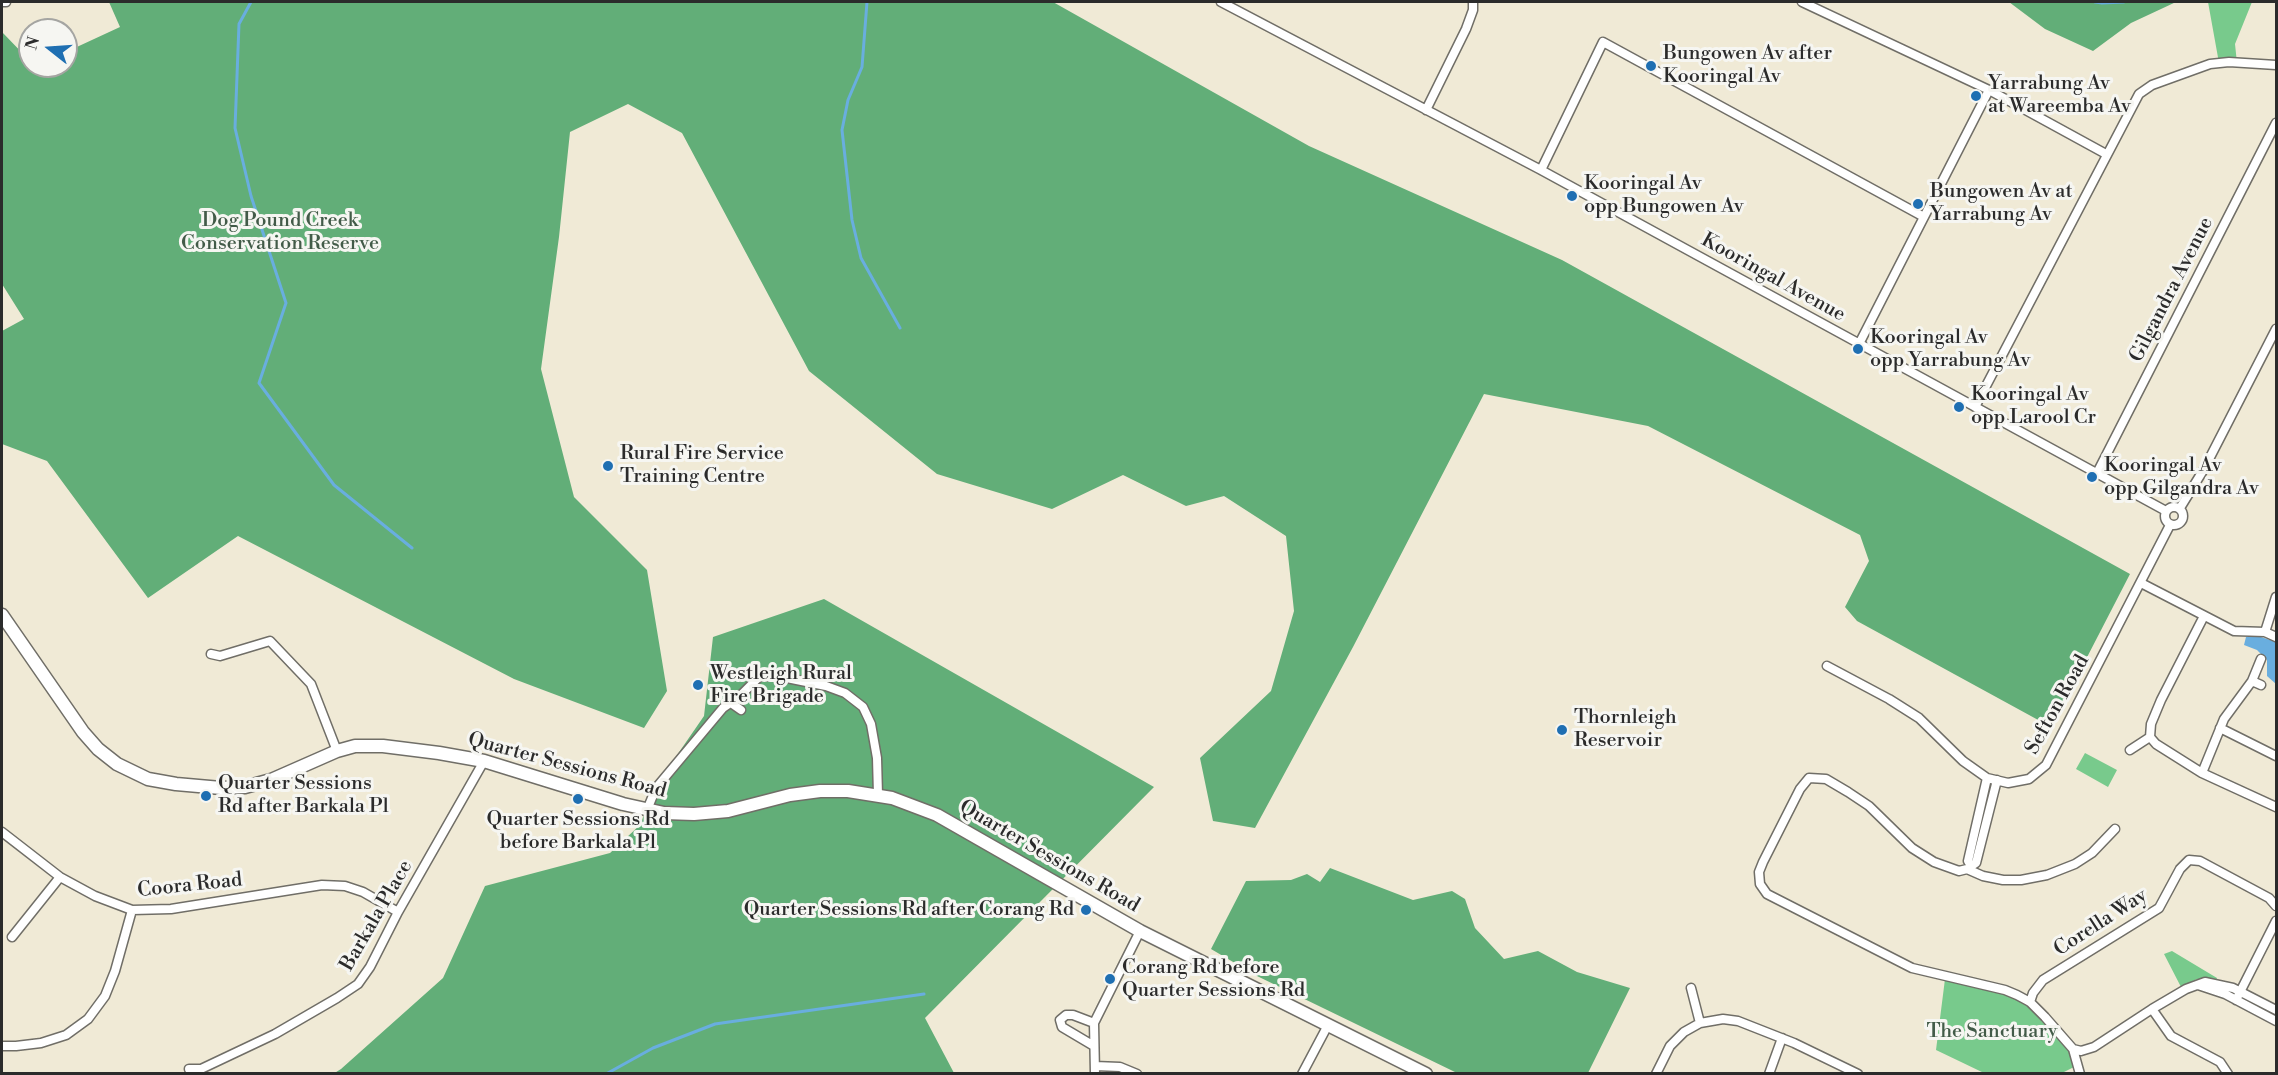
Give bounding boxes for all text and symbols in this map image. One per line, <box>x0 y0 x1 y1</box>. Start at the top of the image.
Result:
north arrow <box>18 18 78 78</box>
text: N <box>21 34 44 52</box>
place label: Bungowen Av after Kooringal Av <box>1663 42 1832 89</box>
marker: Bungowen Av after Kooringal Av <box>1644 59 1658 73</box>
place label: Yarrabung Av at Wareemba Av <box>1988 72 2131 119</box>
marker: Yarrabung Av at Wareemba Av <box>1969 89 1983 103</box>
place label: Kooringal Av opp Bungowen Av <box>1584 172 1744 219</box>
place label: Bungowen Av at Yarrabung Av <box>1930 180 2072 227</box>
marker: Kooringal Av opp Bungowen Av <box>1565 189 1579 203</box>
marker: Bungowen Av at Yarrabung Av <box>1911 197 1925 211</box>
park label: Dog Pound Creek Conservation Reserve <box>181 209 379 256</box>
street label: Gilgandra Avenue <box>2125 213 2219 367</box>
street label: Kooringal Avenue <box>1697 229 1849 327</box>
place label: Kooringal Av opp Yarrabung Av <box>1870 326 2030 373</box>
marker: Kooringal Av opp Yarrabung Av <box>1851 342 1865 356</box>
place label: Kooringal Av opp Larool Cr <box>1971 383 2096 430</box>
marker: Kooringal Av opp Larool Cr <box>1952 400 1966 414</box>
place label: Rural Fire Service Training Centre <box>620 442 784 489</box>
place label: Kooringal Av opp Gilgandra Av <box>2104 454 2259 501</box>
marker: Rural Fire Service Training Centre <box>601 459 615 473</box>
marker: Kooringal Av opp Gilgandra Av <box>2085 470 2099 484</box>
street label: Sefton Road <box>2021 651 2095 759</box>
place label: Westleigh Rural Fire Brigade <box>710 662 852 709</box>
marker: Westleigh Rural Fire Brigade <box>691 678 705 692</box>
place label: Thornleigh Reservoir <box>1574 706 1677 753</box>
marker: Thornleigh Reservoir <box>1555 723 1569 737</box>
street label: Quarter Sessions Road <box>465 728 669 804</box>
place label: Quarter Sessions Rd after Barkala Pl <box>218 772 389 819</box>
marker: Quarter Sessions Rd after Barkala Pl <box>199 789 213 803</box>
marker: Quarter Sessions Rd before Barkala Pl <box>571 792 585 806</box>
street label: Quarter Sessions Road <box>955 796 1143 918</box>
place label: Quarter Sessions Rd before Barkala Pl <box>486 808 670 855</box>
street label: Barkala Place <box>336 856 418 976</box>
street label: Coora Road <box>136 869 244 903</box>
street label: Corella Way <box>2050 884 2152 962</box>
place label: Quarter Sessions Rd after Corang Rd <box>744 898 1074 922</box>
marker: Quarter Sessions Rd after Corang Rd <box>1079 903 1093 917</box>
place label: Corang Rd before Quarter Sessions Rd <box>1122 956 1305 1003</box>
marker: Corang Rd before Quarter Sessions Rd <box>1103 972 1117 986</box>
park label: The Sanctuary <box>1926 1020 2058 1044</box>

